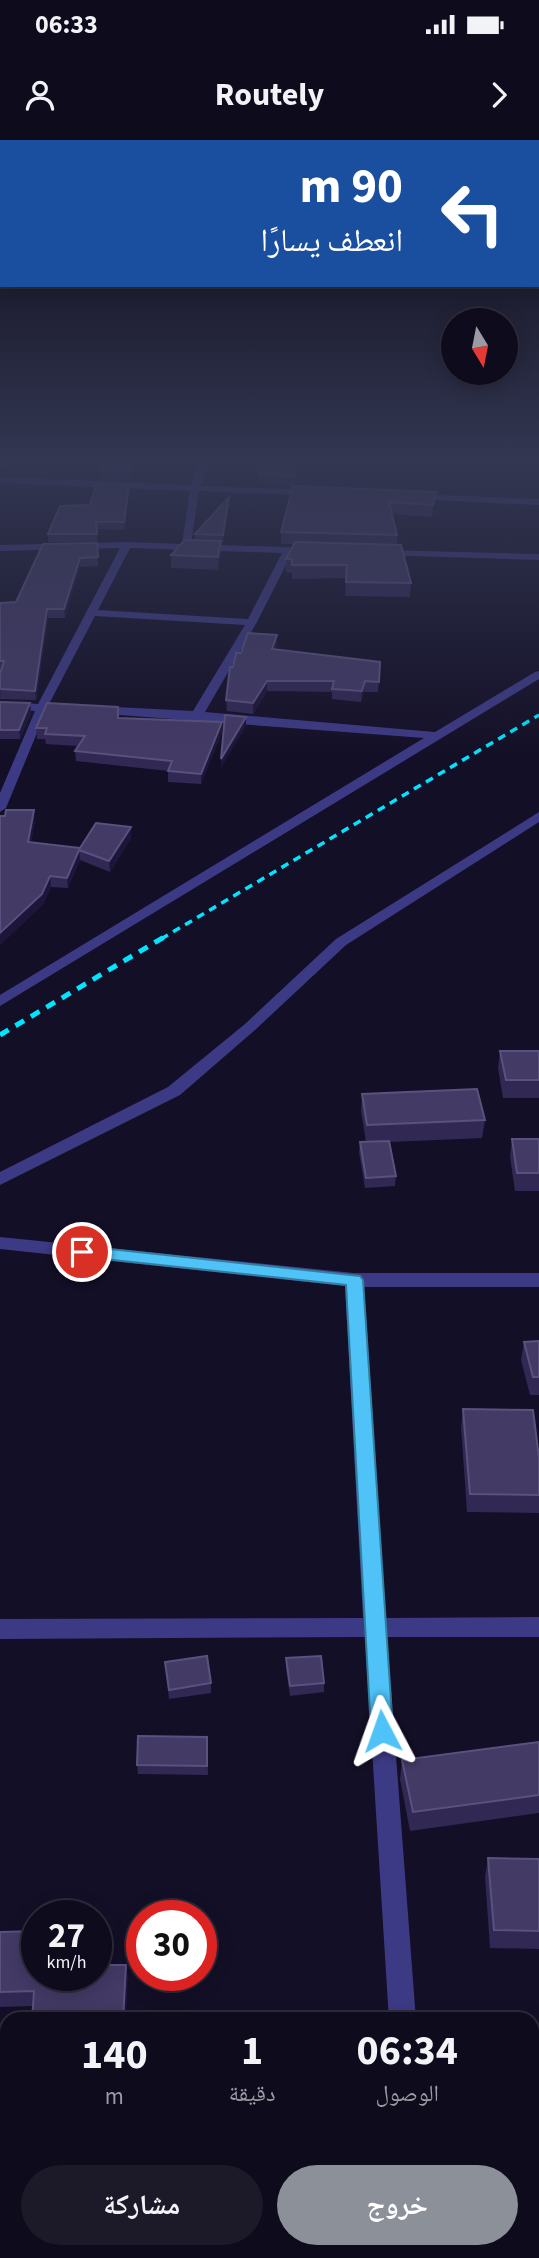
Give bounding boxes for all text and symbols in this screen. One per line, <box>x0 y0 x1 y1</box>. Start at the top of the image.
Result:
text: 06:33 <box>35 6 98 43</box>
text: Routely <box>215 72 324 118</box>
icon: person <box>21 76 59 114</box>
icon: forward <box>480 76 518 114</box>
text: 90 m <box>299 152 403 222</box>
icon: left <box>427 168 518 259</box>
text: انعطف يسارًا <box>260 218 403 264</box>
north arrow <box>441 308 518 385</box>
map controls <box>441 308 518 385</box>
pin <box>52 1222 112 1282</box>
icon: arrive <box>63 1233 101 1271</box>
position arrow <box>345 1694 419 1768</box>
speed limit sign: 30 <box>126 1900 217 1991</box>
text: 27 <box>48 1911 85 1961</box>
text: km/h <box>47 1950 86 1975</box>
text: 1 <box>241 2021 263 2081</box>
text: 06:34 <box>357 2021 458 2081</box>
text: 140 <box>81 2025 148 2085</box>
text: دقيقة <box>229 2077 276 2110</box>
text: الوصول <box>375 2077 439 2110</box>
text: m <box>105 2080 124 2113</box>
button: مشاركة <box>21 2165 263 2245</box>
button: خروج <box>277 2165 518 2245</box>

